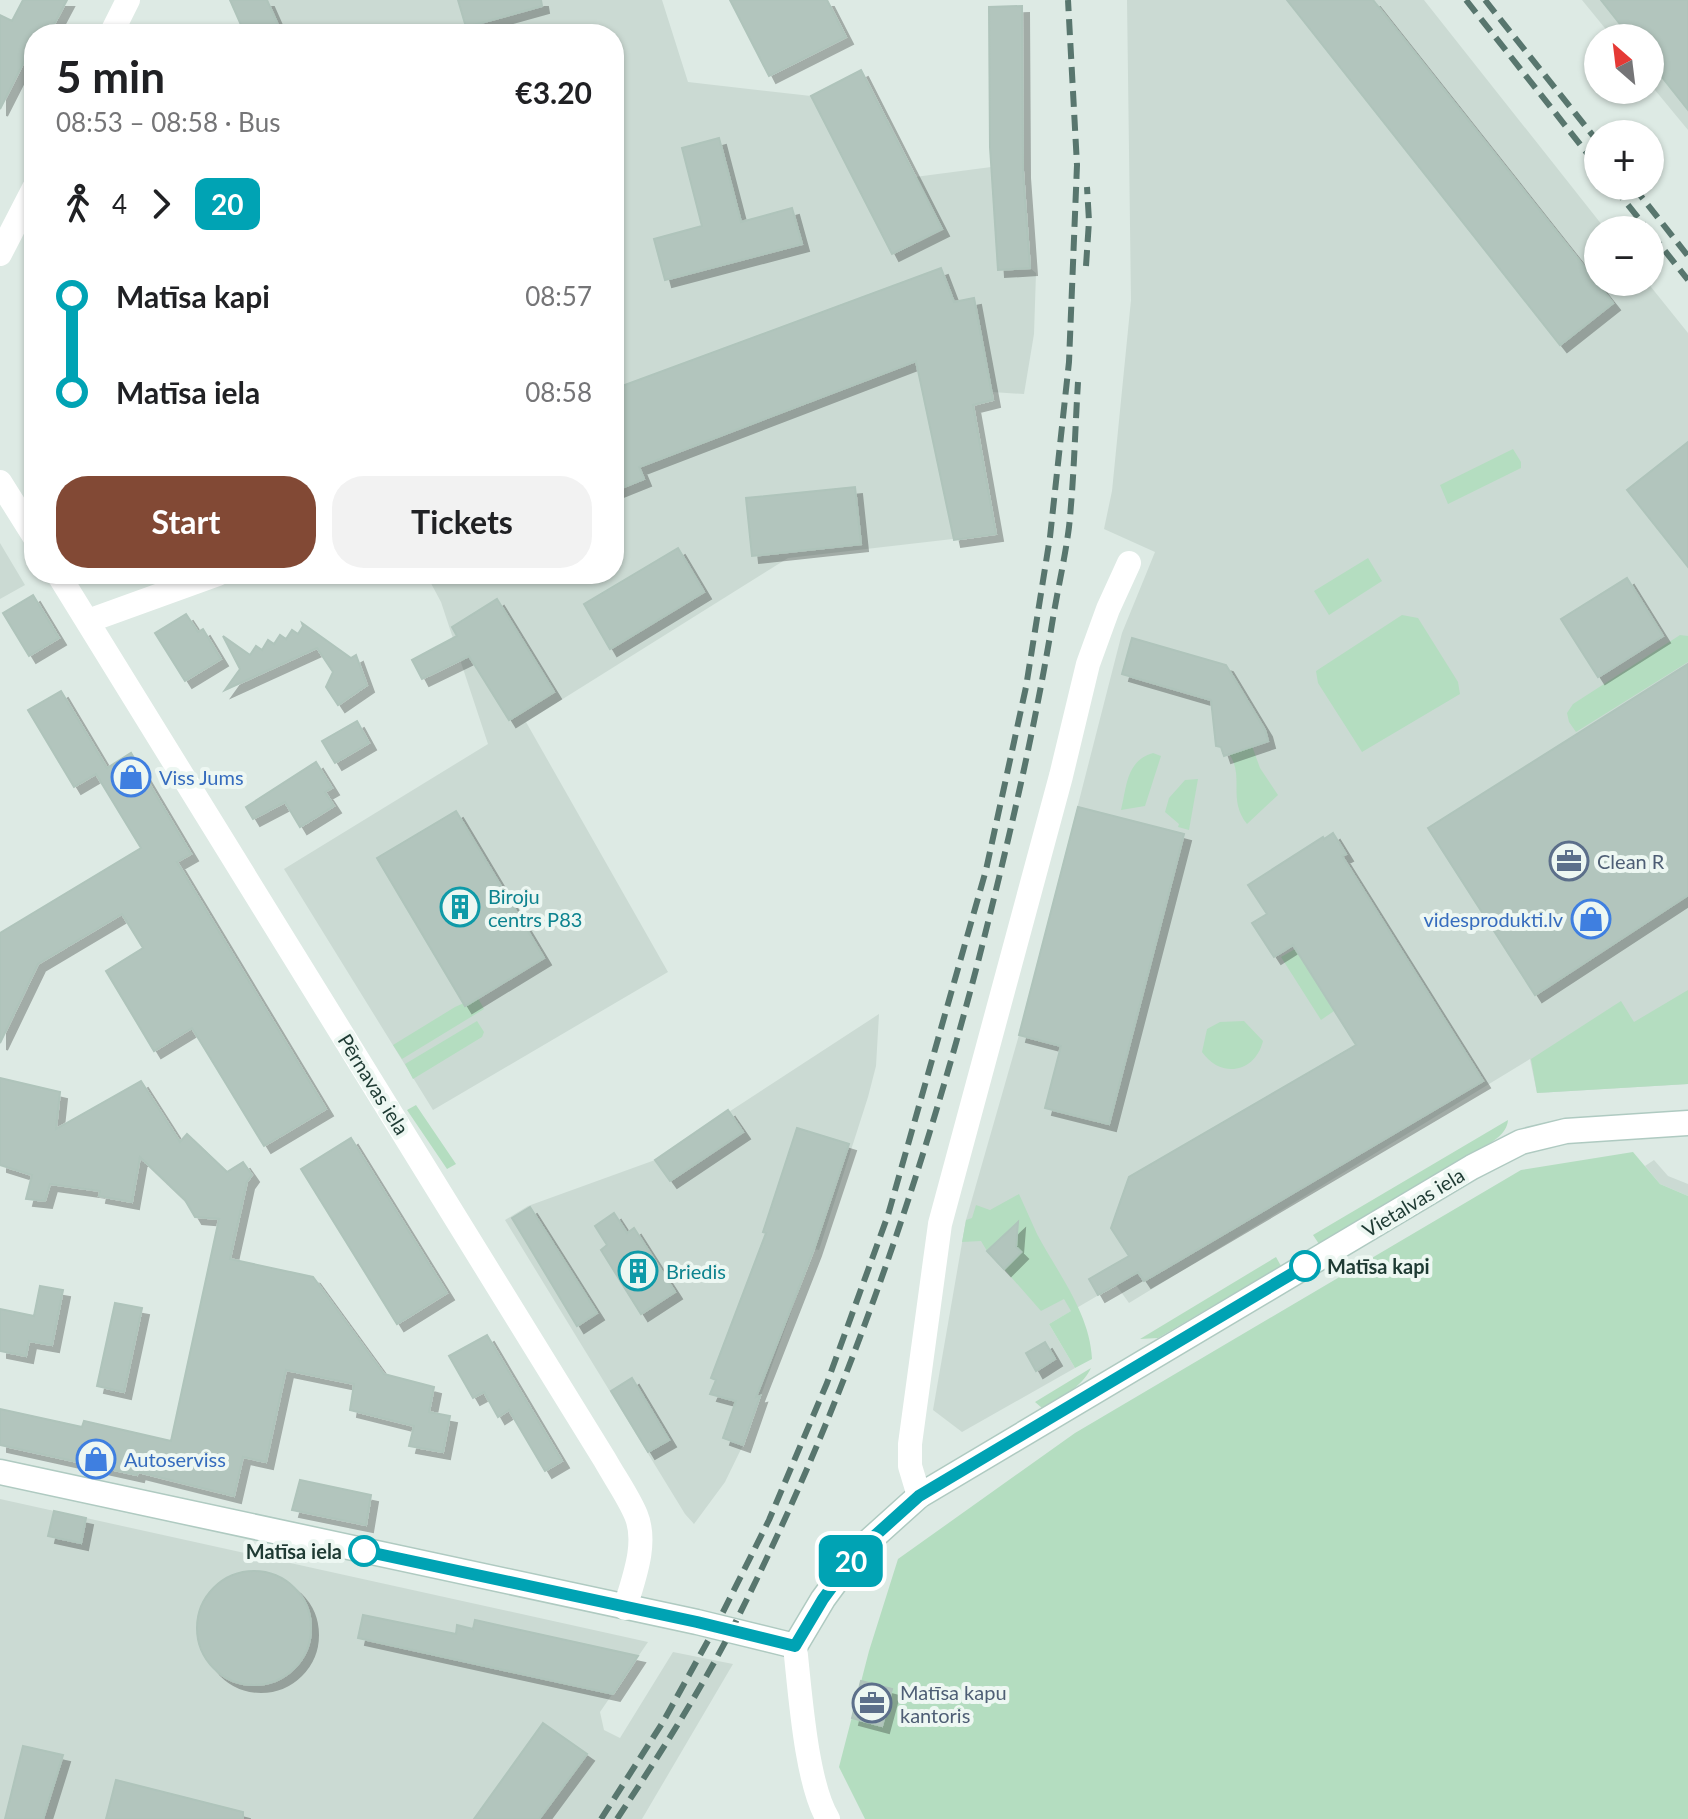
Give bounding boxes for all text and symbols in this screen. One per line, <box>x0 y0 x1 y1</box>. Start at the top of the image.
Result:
north arrow <box>1584 24 1664 104</box>
map controls <box>1584 24 1664 296</box>
text: 5 min <box>56 50 165 102</box>
text: €3.20 <box>515 74 592 110</box>
text: 08:53 – 08:58 · Bus <box>56 106 280 138</box>
button: + <box>1584 120 1664 200</box>
icon: walk <box>56 182 100 226</box>
icon: forward <box>139 182 183 226</box>
text: 20 <box>211 187 244 221</box>
text: 4 <box>112 188 127 220</box>
button: − <box>1584 216 1664 296</box>
text: Matīsa kapi <box>116 278 270 314</box>
text: 08:57 <box>525 280 592 312</box>
text: Matīsa iela <box>116 374 260 410</box>
text: 08:58 <box>525 376 592 408</box>
button: Start <box>56 476 316 568</box>
button: Tickets <box>332 476 592 568</box>
shop icon: Viss Jums <box>110 756 152 798</box>
place label: Viss Jums <box>159 765 244 789</box>
office icon: Clean R <box>1548 840 1590 882</box>
place label: Clean R <box>1597 849 1665 873</box>
place label: Biroju centrs P83 <box>488 884 582 931</box>
building icon: Biroju centrs P83 <box>439 886 481 928</box>
shop icon: videsprodukti.lv <box>1570 898 1612 940</box>
place label: videsprodukti.lv <box>1423 907 1564 931</box>
street label: Pērnavas iela <box>334 1029 414 1139</box>
street label: Vietalvas iela <box>1358 1162 1468 1242</box>
building icon: Briedis <box>617 1250 659 1292</box>
marker: Matīsa kapi <box>1290 1251 1320 1281</box>
place label: Matīsa kapi <box>1327 1254 1430 1278</box>
place label: Briedis <box>666 1259 726 1283</box>
shop icon: Autoserviss <box>75 1438 117 1480</box>
place label: Autoserviss <box>124 1447 226 1471</box>
line badge: 20 <box>815 1535 887 1587</box>
marker: Matīsa iela <box>349 1536 379 1566</box>
place label: Matīsa iela <box>246 1539 342 1563</box>
text: 20 <box>835 1544 867 1578</box>
place label: Matīsa kapu kantoris <box>900 1680 1007 1727</box>
office icon: Matīsa kapu kantoris <box>851 1682 893 1724</box>

